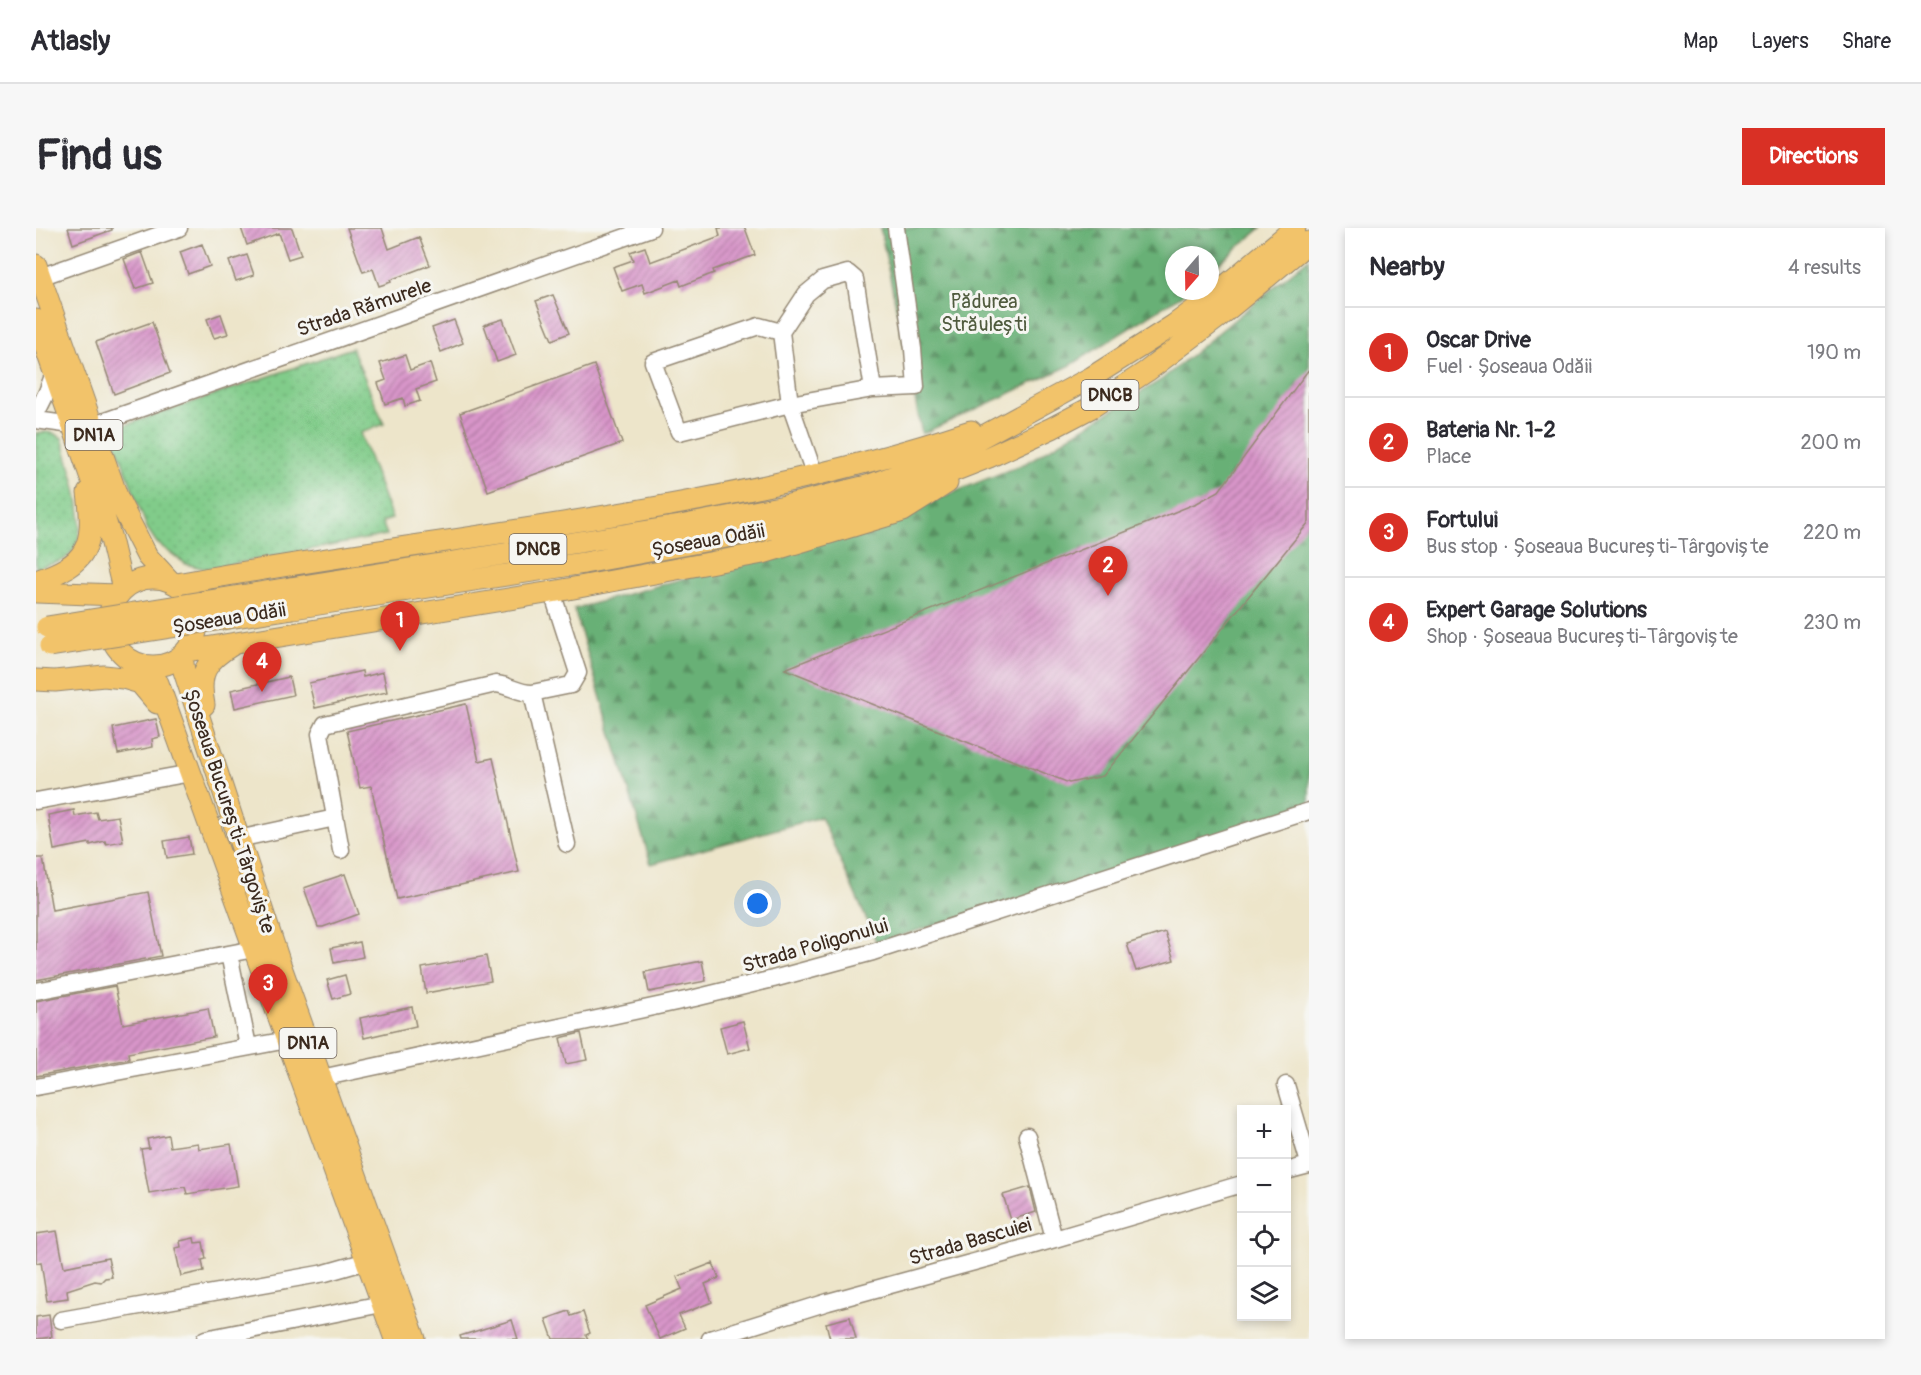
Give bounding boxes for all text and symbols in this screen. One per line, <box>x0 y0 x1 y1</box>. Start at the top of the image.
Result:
text: Atlasly <box>30 24 110 59</box>
text: Map <box>1683 28 1718 55</box>
text: Layers <box>1751 28 1809 55</box>
text: Share <box>1842 28 1891 55</box>
button: Directions <box>1742 128 1885 185</box>
text: Find us <box>36 130 162 182</box>
north arrow <box>1165 246 1219 300</box>
text: Nearby <box>1369 251 1445 283</box>
text: 4 results <box>1788 255 1861 280</box>
street label: Strada Rămurele <box>294 273 435 342</box>
park label: Pădurea Străulești <box>941 289 1027 337</box>
text: Oscar Drive <box>1426 326 1531 354</box>
text: 1 <box>1385 340 1392 365</box>
text: 190 m <box>1807 340 1861 365</box>
text: Fuel · Șoseaua Odăii <box>1426 354 1592 379</box>
road number: DNCB <box>1082 380 1138 410</box>
text: Bateria Nr. 1-2 <box>1426 416 1556 444</box>
road number: DN1A <box>65 420 122 450</box>
text: 2 <box>1383 430 1394 455</box>
text: 200 m <box>1800 430 1861 455</box>
text: Place <box>1426 444 1471 469</box>
text: Fortului <box>1426 506 1498 534</box>
street label: Șoseaua Odăii <box>650 518 766 563</box>
text: 3 <box>1383 520 1394 545</box>
text: 220 m <box>1803 520 1861 545</box>
road number: DNCB <box>510 534 566 564</box>
text: Bus stop · Șoseaua București-Târgoviște <box>1426 534 1769 559</box>
pin: 2 <box>1088 546 1128 596</box>
text: Expert Garage Solutions <box>1426 596 1647 624</box>
street label: Șoseaua Odăii <box>171 597 287 640</box>
pin: 1 <box>380 602 420 651</box>
text: 4 <box>1383 610 1394 635</box>
text: 230 m <box>1804 610 1861 635</box>
text: Shop · Șoseaua București-Târgoviște <box>1426 624 1738 649</box>
pin: 4 <box>242 642 282 692</box>
street label: Șoseaua București-Târgoviște <box>178 686 281 937</box>
your location <box>743 889 772 918</box>
street label: Strada Poligonului <box>740 913 891 978</box>
pin: 3 <box>248 964 288 1014</box>
road number: DN1A <box>280 1028 336 1058</box>
map controls <box>1237 1105 1291 1321</box>
button: + <box>1237 1105 1291 1159</box>
button: − <box>1237 1159 1291 1213</box>
street label: Strada Bascuiei <box>906 1212 1034 1271</box>
button: locate <box>1237 1213 1291 1267</box>
button: layers <box>1237 1267 1291 1321</box>

